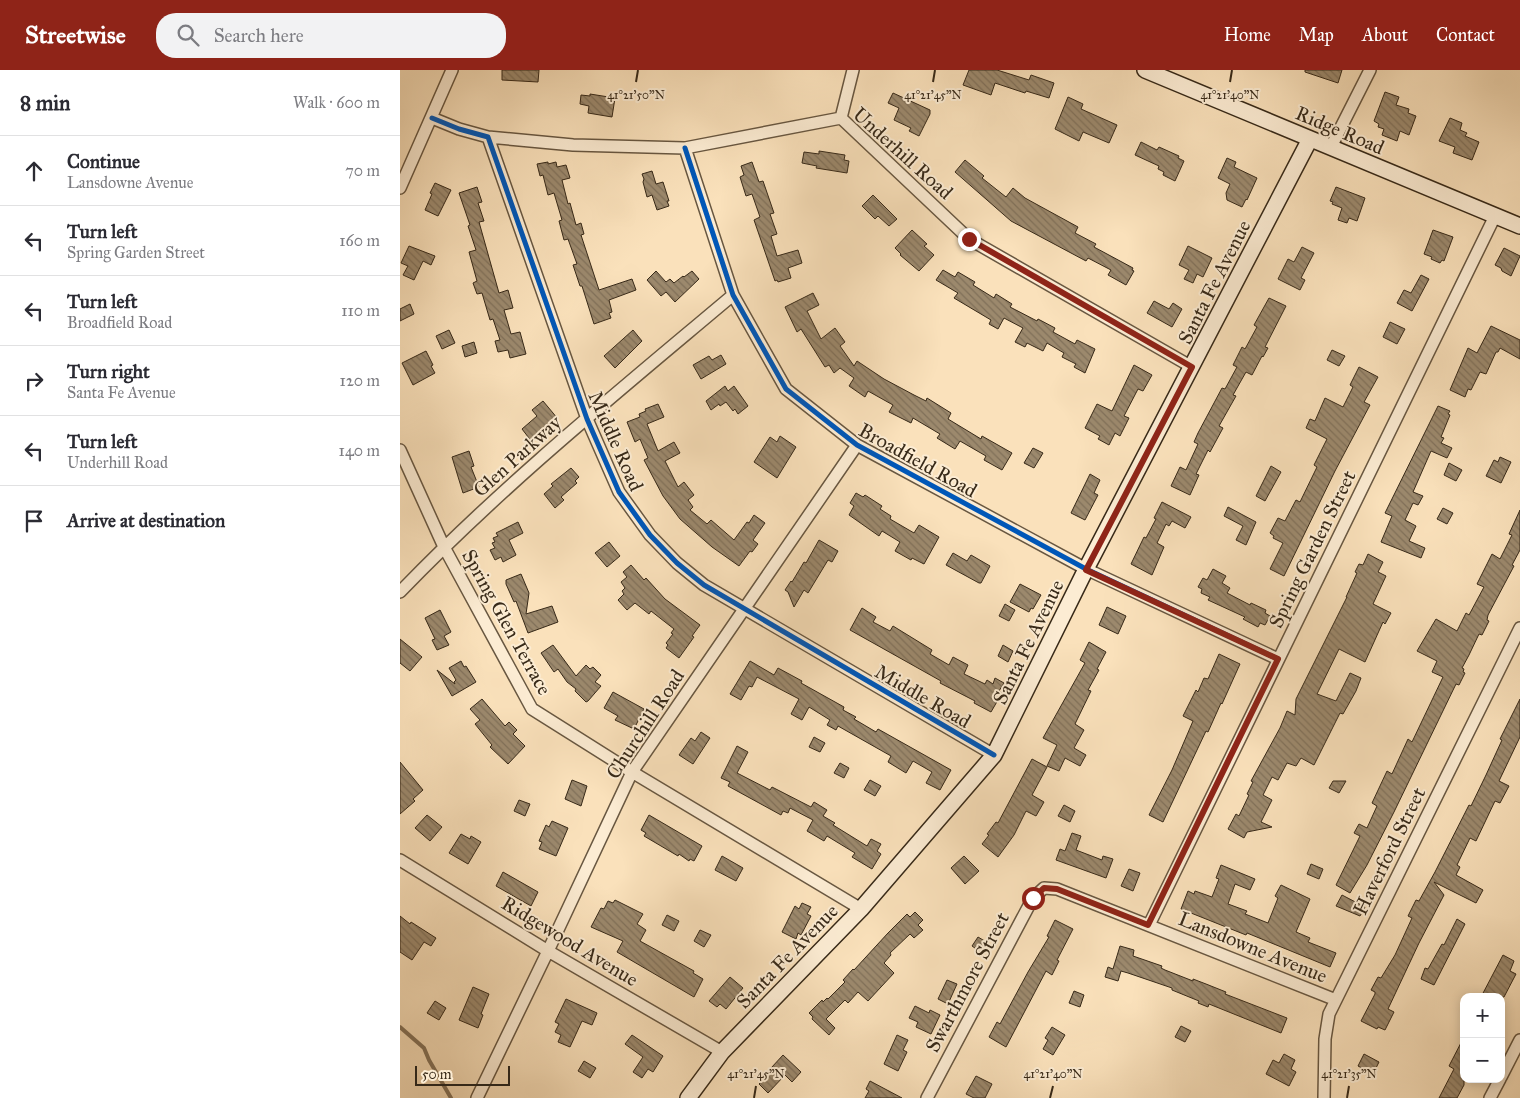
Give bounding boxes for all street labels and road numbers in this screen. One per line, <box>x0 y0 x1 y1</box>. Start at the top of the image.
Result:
street label: Ridge Road <box>1292 101 1388 160</box>
street label: Underhill Road <box>848 102 958 204</box>
street label: Santa Fe Avenue <box>1172 216 1256 348</box>
street label: Middle Road <box>583 387 649 495</box>
street label: Glen Parkway <box>468 410 566 502</box>
street label: Broadfield Road <box>855 418 981 502</box>
street label: Spring Garden Street <box>1263 466 1362 632</box>
street label: Spring Glen Terrace <box>456 545 557 700</box>
street label: Santa Fe Avenue <box>987 576 1069 708</box>
street label: Middle Road <box>871 659 975 733</box>
street label: Churchill Road <box>601 665 689 783</box>
street label: Haverford Street <box>1348 783 1430 919</box>
street label: Ridgewood Avenue <box>497 891 643 992</box>
street label: Santa Fe Avenue <box>731 899 843 1013</box>
street label: Lansdowne Avenue <box>1175 906 1331 988</box>
street label: Swarthmore Street <box>920 908 1014 1056</box>

